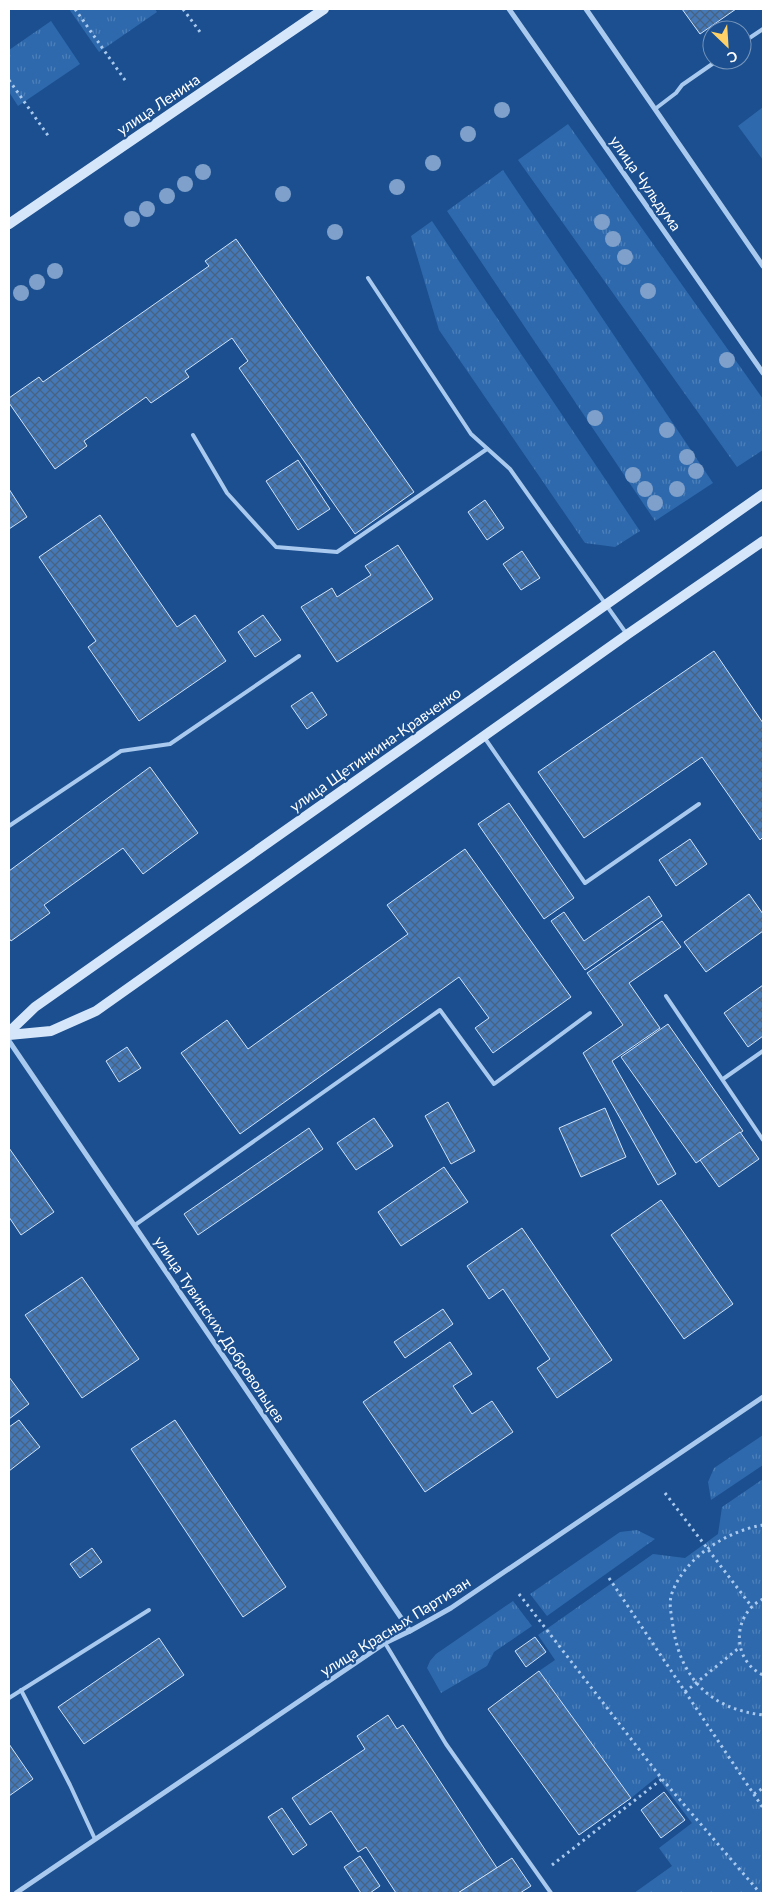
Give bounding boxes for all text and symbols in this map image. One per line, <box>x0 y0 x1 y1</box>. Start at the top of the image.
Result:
north arrow <box>702 20 752 70</box>
text: С <box>724 48 740 67</box>
street label: улица Ленина <box>113 70 203 138</box>
street label: улица Чульдума <box>606 132 686 234</box>
street label: улица Щетинкина-Кравченко <box>286 683 464 815</box>
street label: улица Тувинских Добровольцев <box>151 1232 289 1426</box>
street label: улица Красных Партизан <box>317 1572 473 1680</box>

